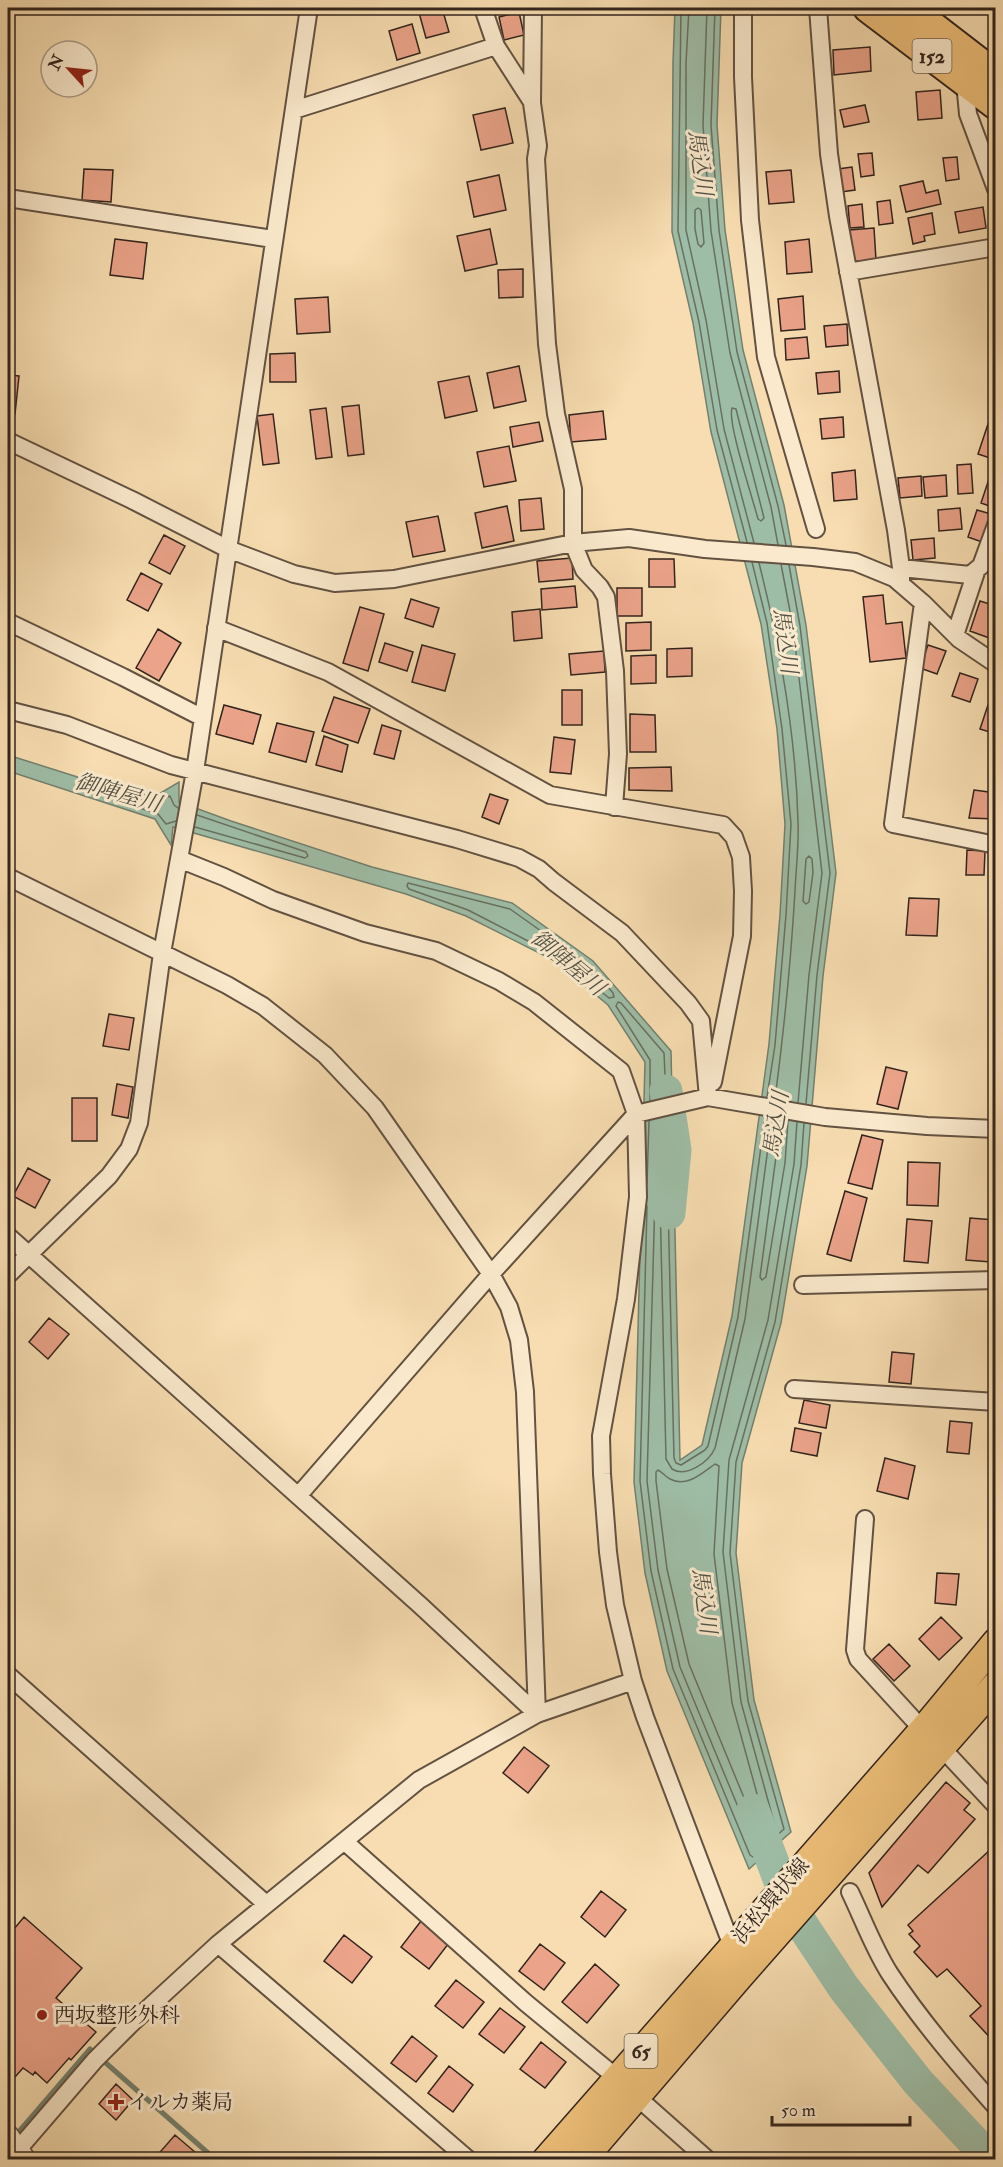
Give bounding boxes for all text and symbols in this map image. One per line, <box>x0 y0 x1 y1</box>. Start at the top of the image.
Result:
north arrow <box>39 39 99 99</box>
road number: 152 <box>912 39 952 73</box>
text: N <box>44 51 69 74</box>
water label: 馬込川 <box>682 128 719 200</box>
water label: 馬込川 <box>767 606 804 678</box>
water label: 御陣屋川 <box>72 767 166 819</box>
water label: 御陣屋川 <box>525 924 612 1003</box>
water label: 馬込川 <box>757 1087 795 1159</box>
water label: 馬込川 <box>686 1566 723 1638</box>
street label: 浜松環状線 <box>726 1853 816 1949</box>
place label: 西坂整形外科 <box>54 2002 180 2029</box>
marker: 西坂整形外科 <box>35 2008 49 2022</box>
road number: 65 <box>624 2034 658 2068</box>
place label: イルカ薬局 <box>128 2089 233 2116</box>
scale bar <box>772 2089 910 2127</box>
marker: イルカ薬局 <box>109 2095 123 2109</box>
text: 50 m <box>781 2099 816 2122</box>

